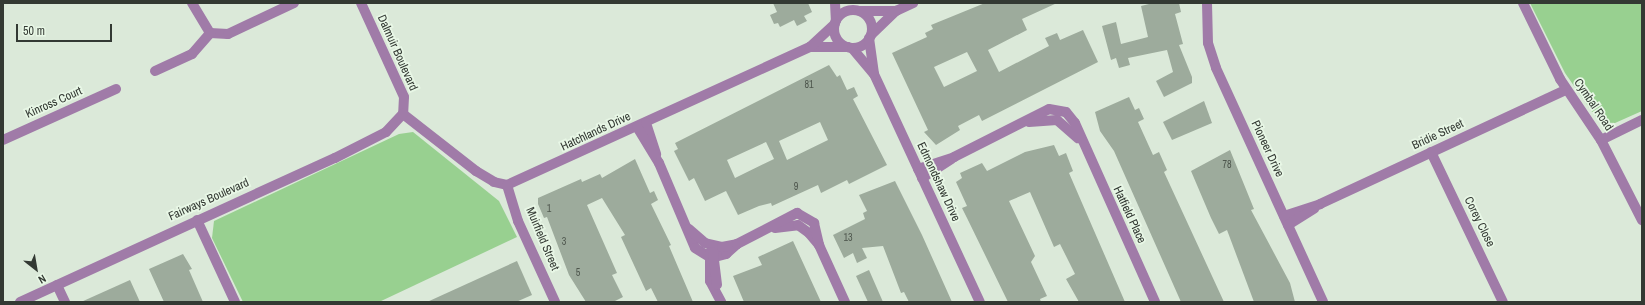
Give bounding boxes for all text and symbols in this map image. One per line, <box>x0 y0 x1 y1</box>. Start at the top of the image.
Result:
street label: Dalmuir Boulevard <box>374 13 420 93</box>
scale bar <box>18 16 114 42</box>
text: 50 m <box>23 23 45 39</box>
street label: Cymbal Road <box>1570 76 1616 134</box>
house number: 81 <box>804 79 814 91</box>
street label: Kinross Court <box>24 84 84 122</box>
street label: Hatchlands Drive <box>559 110 633 154</box>
street label: Bridie Street <box>1410 117 1466 153</box>
street label: Pioneer Drive <box>1248 118 1286 180</box>
street label: Edmondshaw Drive <box>913 140 963 224</box>
house number: 78 <box>1222 159 1232 171</box>
street label: Fairways Boulevard <box>167 176 251 224</box>
house number: 9 <box>794 181 798 193</box>
street label: Hatfield Place <box>1110 184 1148 246</box>
street label: Corey Close <box>1461 195 1497 249</box>
house number: 1 <box>547 203 551 215</box>
street label: Muirfield Street <box>522 205 562 273</box>
house number: 13 <box>843 232 853 244</box>
house number: 3 <box>562 236 566 248</box>
north arrow <box>16 249 56 289</box>
house number: 5 <box>576 267 580 279</box>
text: N <box>36 272 49 287</box>

